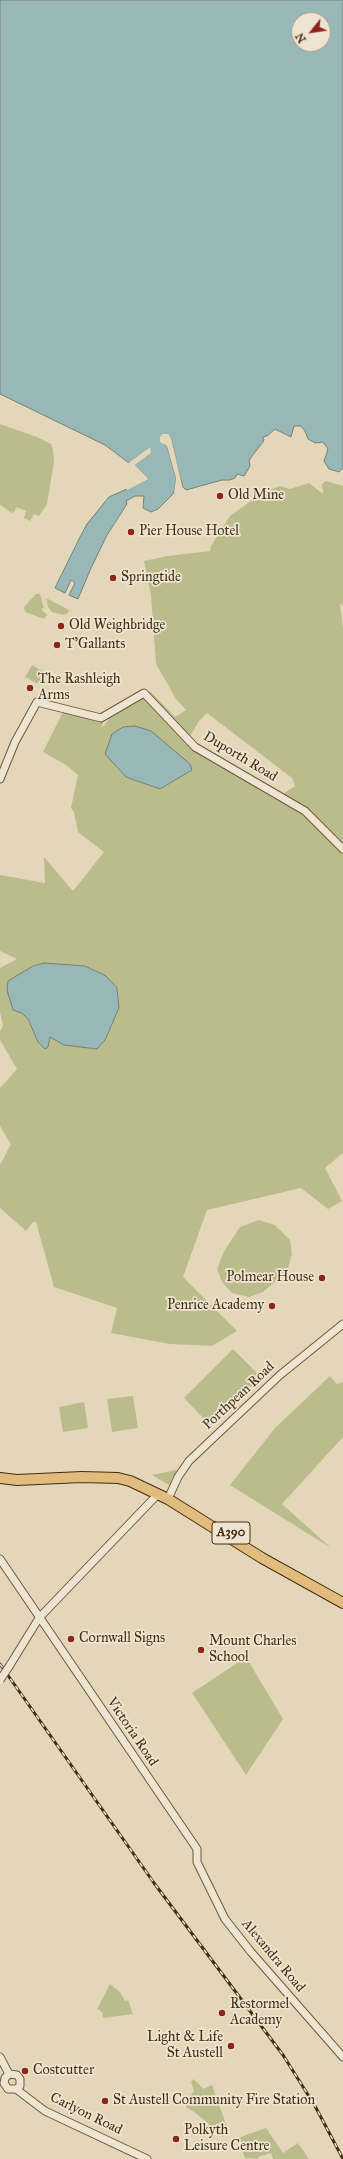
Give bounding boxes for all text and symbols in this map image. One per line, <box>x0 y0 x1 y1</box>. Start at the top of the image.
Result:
north arrow <box>291 12 331 52</box>
text: N <box>293 30 309 45</box>
place label: Old Mine <box>228 488 284 504</box>
marker: Old Mine <box>215 491 225 501</box>
place label: Pier House Hotel <box>139 524 239 540</box>
marker: Pier House Hotel <box>126 527 136 537</box>
place label: Springtide <box>121 570 181 586</box>
marker: Springtide <box>108 573 118 583</box>
place label: Old Weighbridge <box>69 618 165 634</box>
marker: Old Weighbridge <box>56 621 66 631</box>
place label: T'Gallants <box>65 637 125 653</box>
marker: T'Gallants <box>52 640 62 650</box>
place label: The Rashleigh Arms <box>38 672 121 704</box>
marker: The Rashleigh Arms <box>25 683 35 693</box>
street label: Duporth Road <box>200 728 280 786</box>
place label: Polmear House <box>226 1270 314 1286</box>
marker: Polmear House <box>317 1273 327 1283</box>
place label: Penrice Academy <box>167 1298 264 1314</box>
marker: Penrice Academy <box>267 1301 277 1311</box>
street label: Porthpean Road <box>200 1359 278 1433</box>
road number: A390 <box>212 1522 250 1544</box>
place label: Cornwall Signs <box>79 1631 165 1647</box>
marker: Cornwall Signs <box>66 1634 76 1644</box>
place label: Mount Charles School <box>209 1634 296 1666</box>
marker: Mount Charles School <box>196 1645 206 1655</box>
street label: Victoria Road <box>103 1694 161 1770</box>
street label: Alexandra Road <box>238 1916 308 1996</box>
place label: Restormel Academy <box>230 1997 289 2030</box>
marker: Restormel Academy <box>217 2008 227 2018</box>
place label: Light & Life St Austell <box>147 2030 223 2062</box>
marker: Light & Life St Austell <box>226 2041 236 2051</box>
place label: Costcutter <box>33 2063 94 2079</box>
marker: Costcutter <box>20 2066 30 2076</box>
street label: Carlyon Road <box>47 2089 125 2139</box>
place label: St Austell Community Fire Station <box>113 2093 315 2109</box>
marker: St Austell Community Fire Station <box>100 2096 110 2106</box>
place label: Polkyth Leisure Centre <box>184 2123 269 2156</box>
marker: Polkyth Leisure Centre <box>171 2134 181 2144</box>

